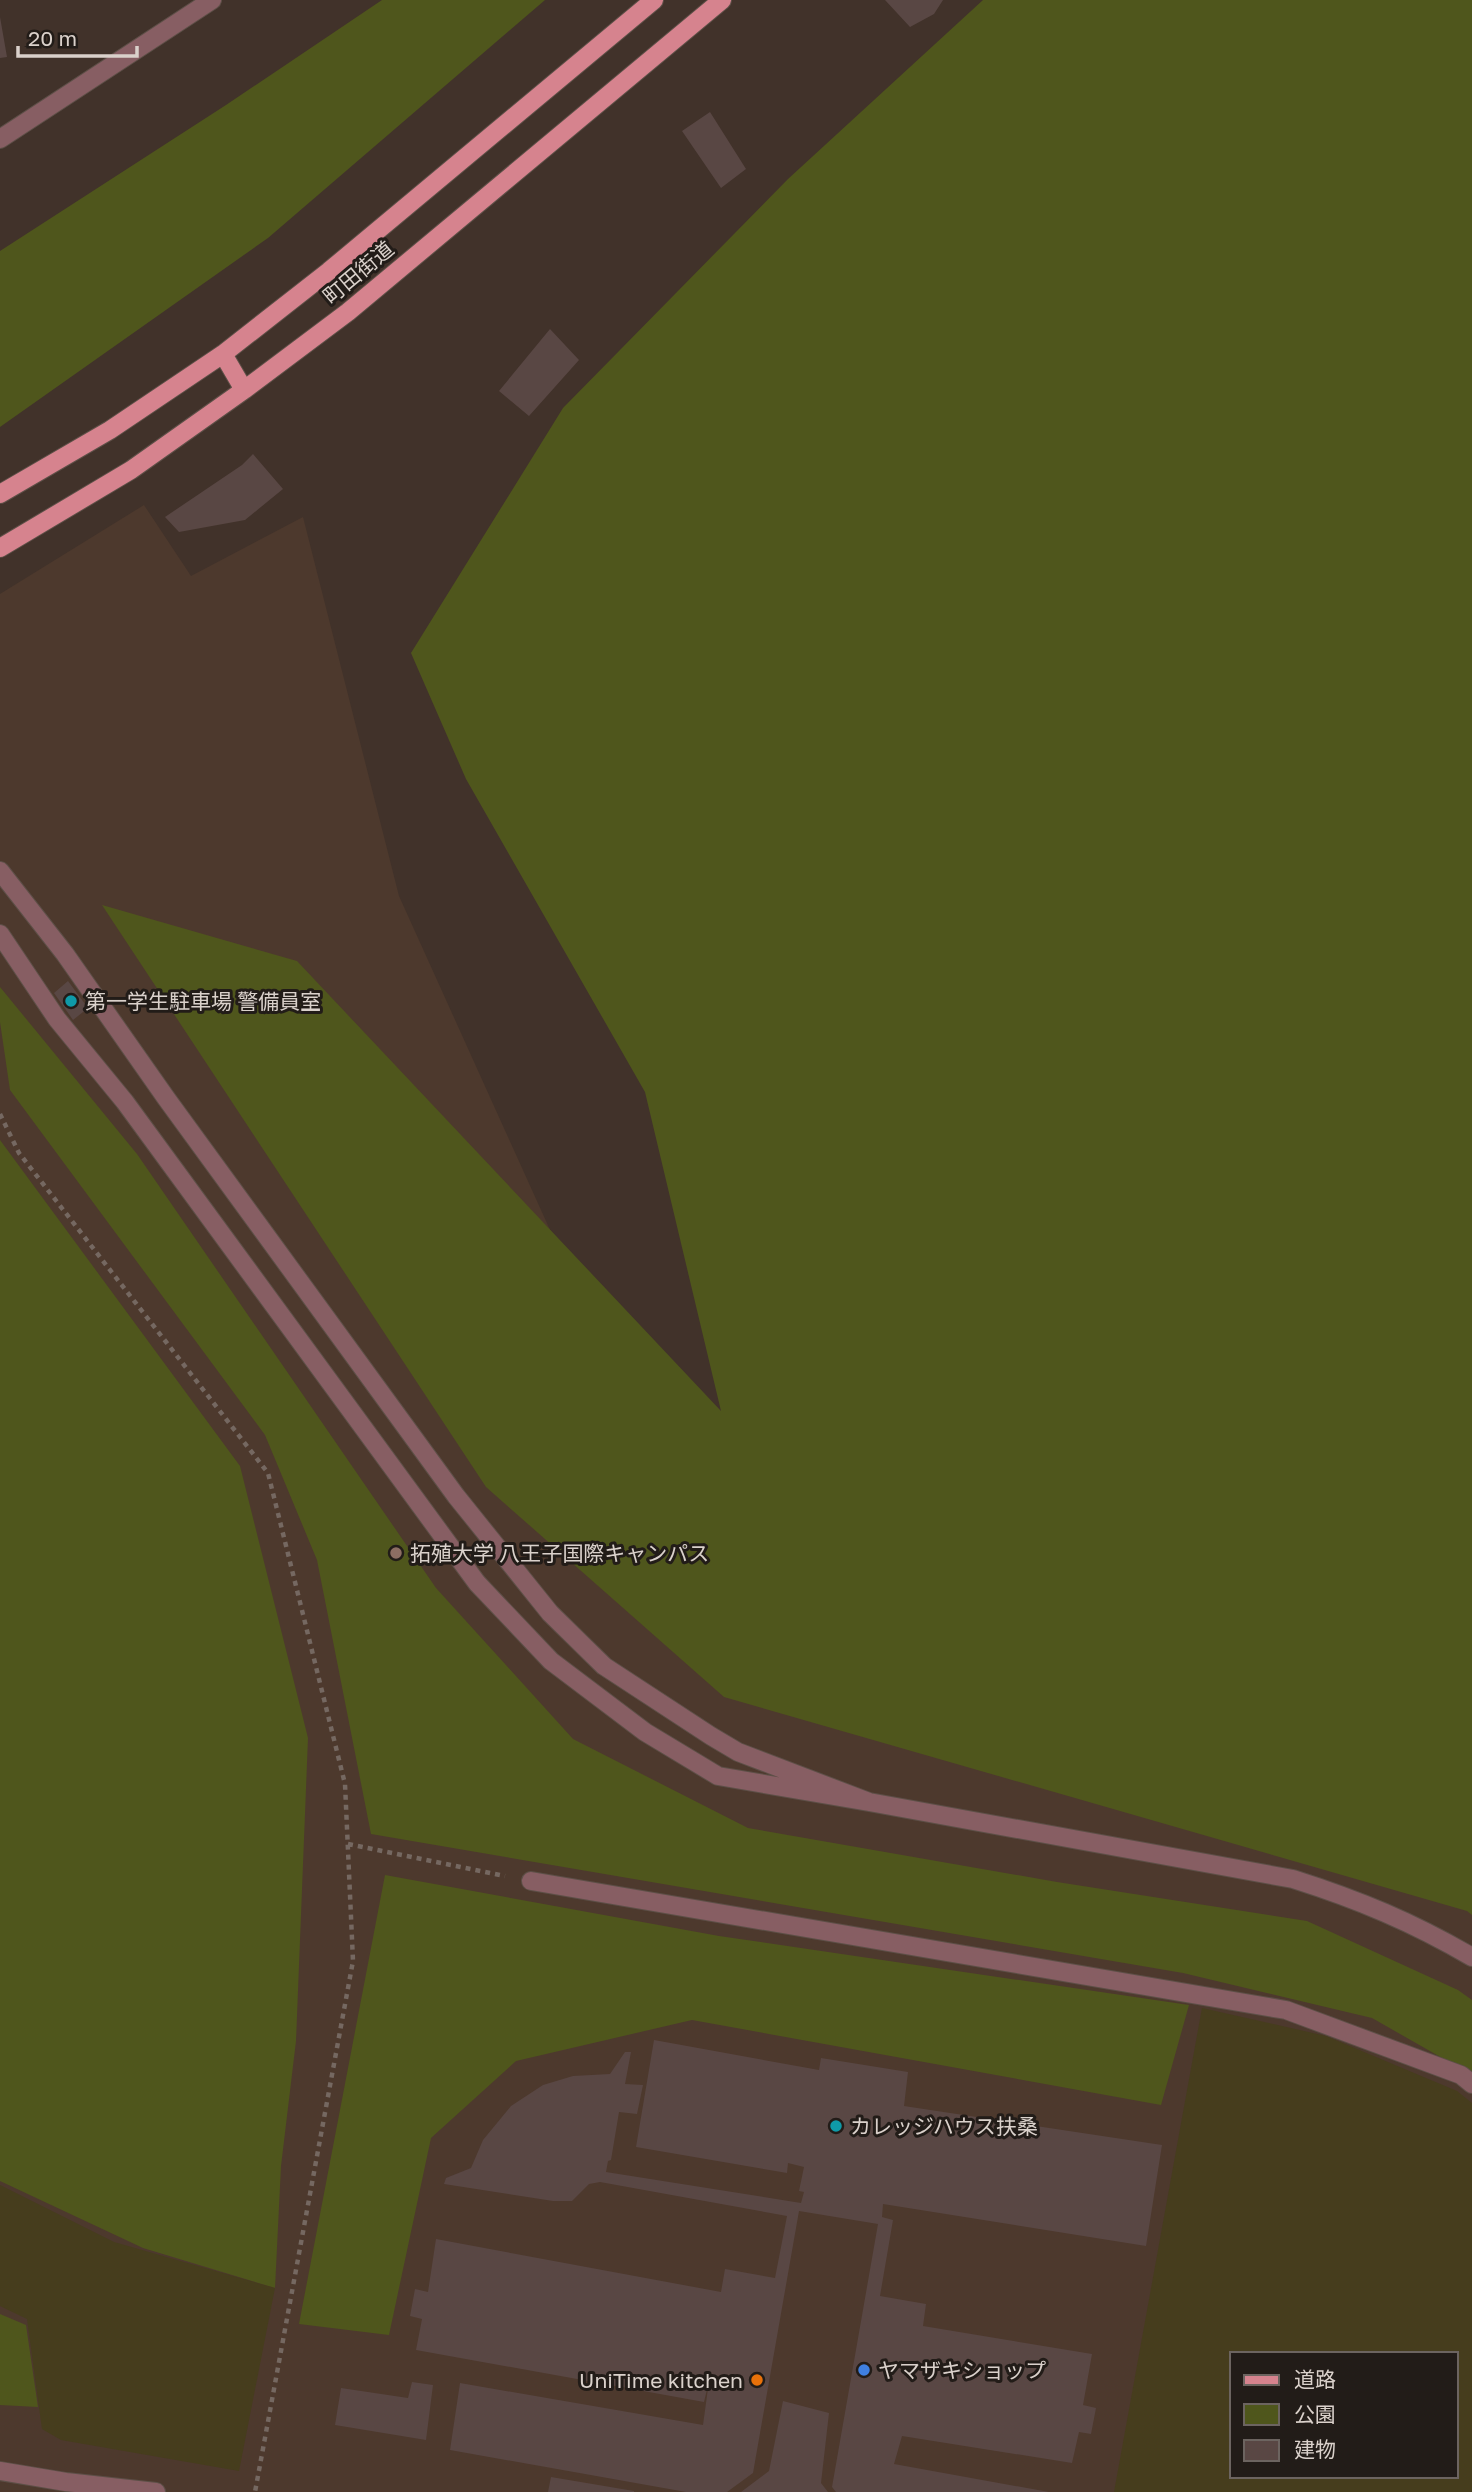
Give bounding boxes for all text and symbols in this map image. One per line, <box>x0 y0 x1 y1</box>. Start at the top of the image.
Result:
scale bar <box>18 14 136 58</box>
text: 20 m <box>28 25 77 51</box>
street label: 町田街道 <box>317 235 399 309</box>
place label: 第一学生駐車場 警備員室 <box>85 988 321 1014</box>
marker: 第一学生駐車場 警備員室 <box>63 993 79 1009</box>
place label: 拓殖大学 八王子国際キャンパス <box>410 1540 709 1566</box>
marker: 拓殖大学 八王子国際キャンパス <box>388 1545 404 1561</box>
place label: カレッジハウス扶桑 <box>850 2113 1038 2139</box>
marker: カレッジハウス扶桑 <box>828 2118 844 2134</box>
legend <box>1230 2352 1458 2478</box>
place label: ヤマザキショップ <box>878 2357 1046 2383</box>
marker: ヤマザキショップ <box>856 2362 872 2378</box>
text: 道路 <box>1294 2366 1336 2392</box>
place label: UniTime kitchen <box>579 2367 743 2393</box>
marker: UniTime kitchen <box>749 2372 765 2388</box>
text: 公園 <box>1294 2401 1336 2427</box>
text: 建物 <box>1294 2436 1336 2462</box>

